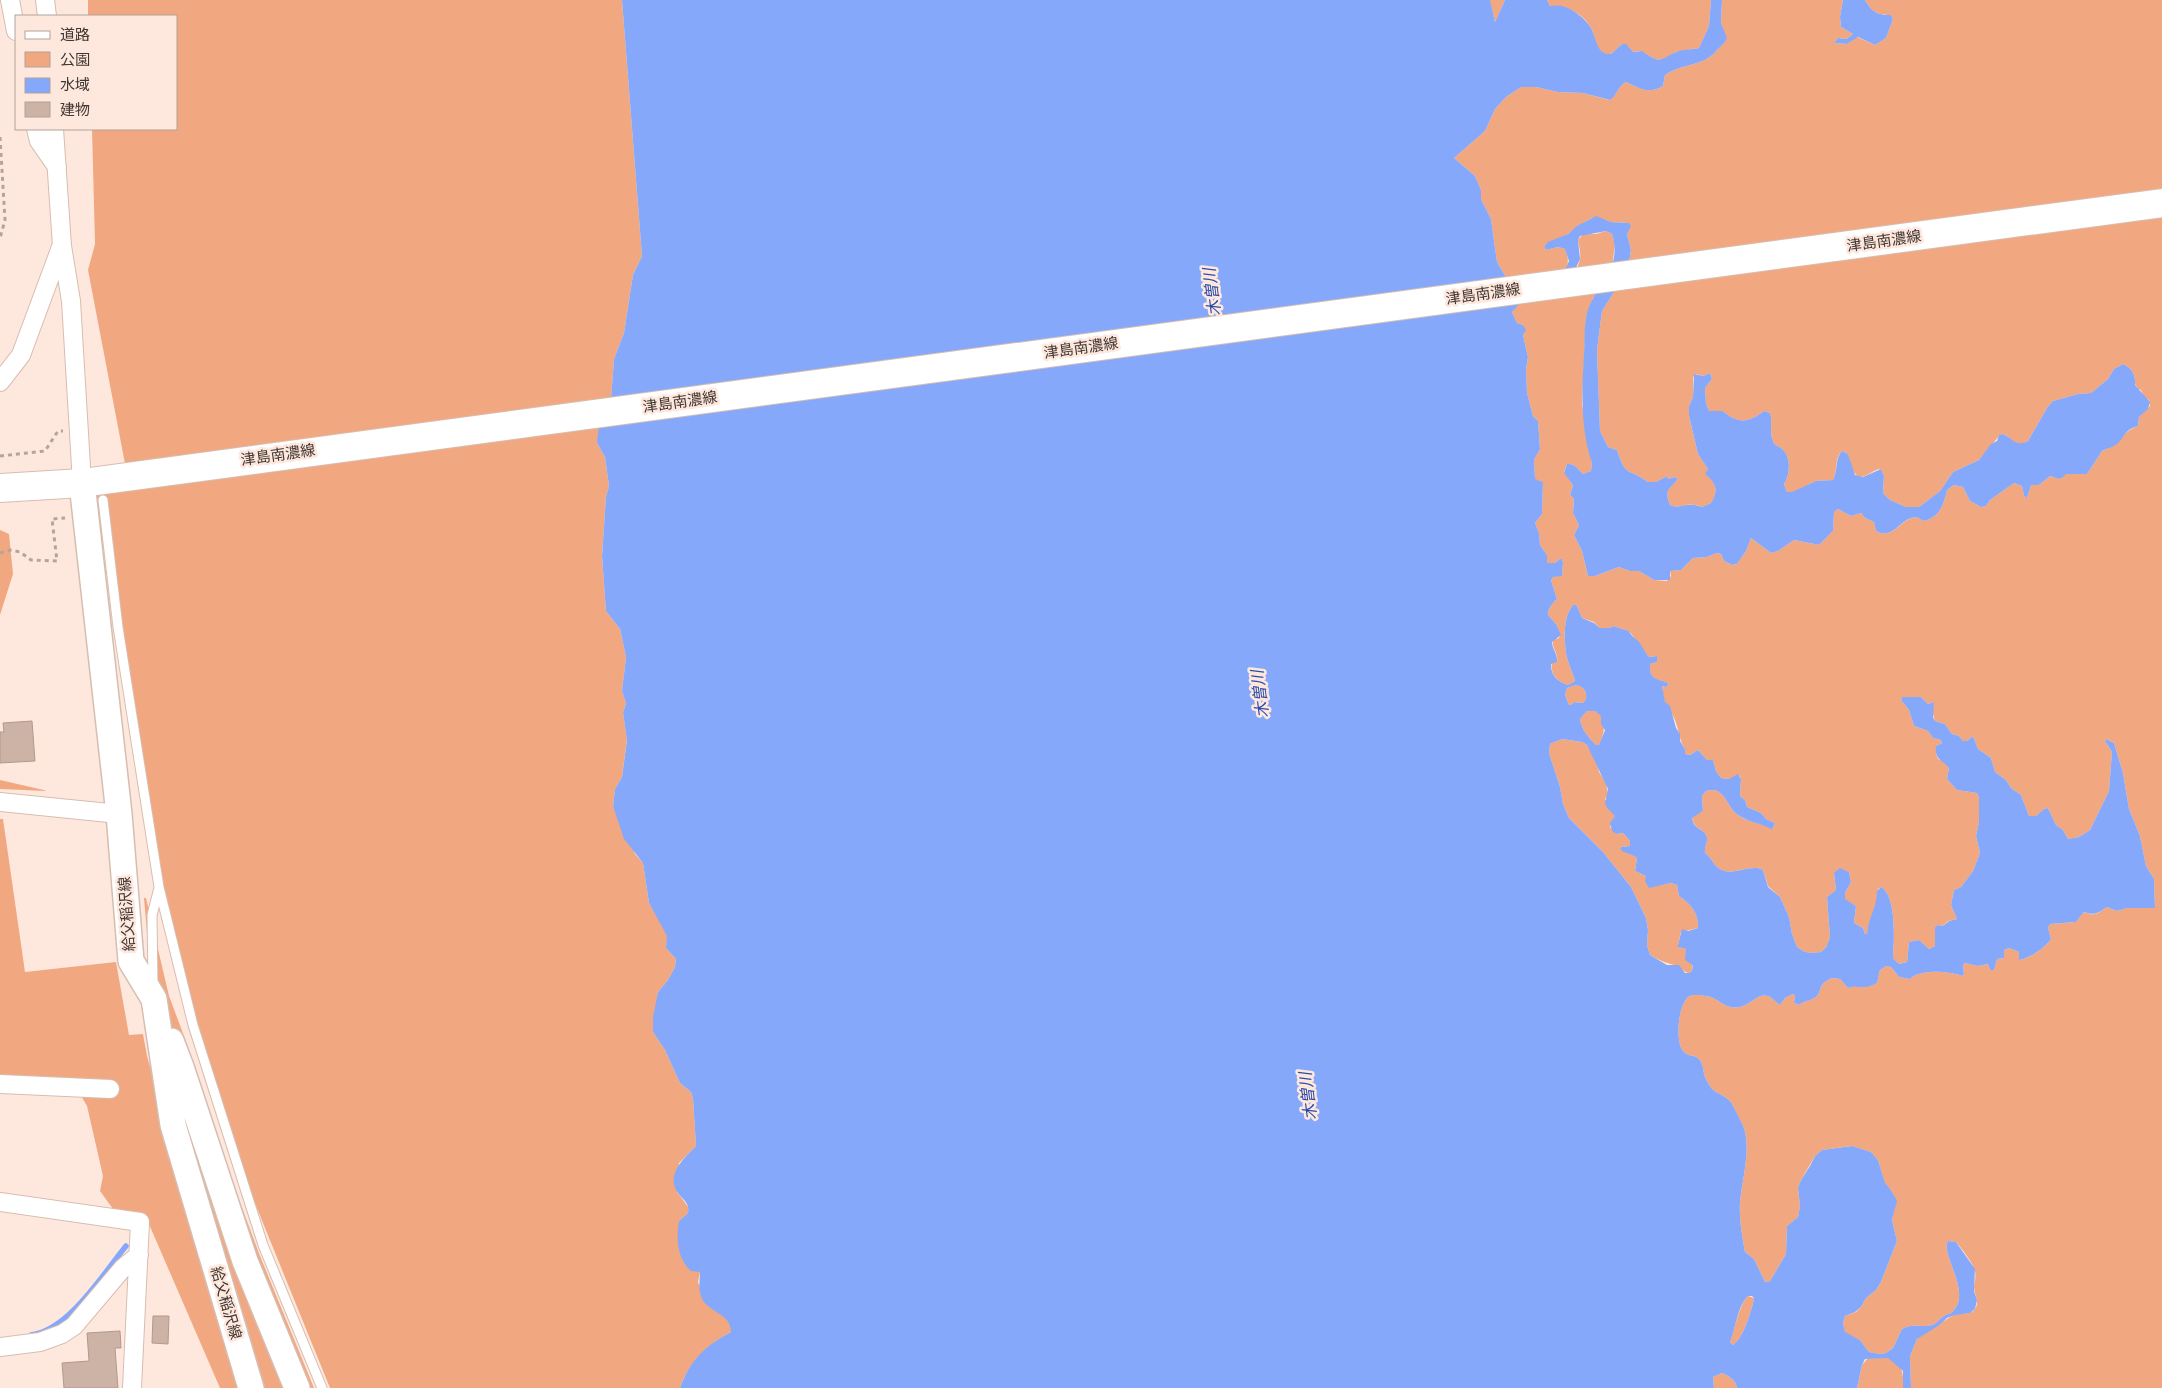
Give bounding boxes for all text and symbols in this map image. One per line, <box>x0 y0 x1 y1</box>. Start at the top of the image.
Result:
legend <box>15 15 178 130</box>
text: 道路 <box>60 26 90 44</box>
text: 公園 <box>60 51 90 69</box>
text: 水域 <box>60 76 90 94</box>
text: 建物 <box>60 101 90 119</box>
street label: 津島南濃線 <box>1846 227 1922 255</box>
water label: 木曽川 <box>1199 265 1224 317</box>
street label: 津島南濃線 <box>1445 280 1521 308</box>
street label: 津島南濃線 <box>1043 334 1119 362</box>
street label: 津島南濃線 <box>642 388 718 416</box>
street label: 津島南濃線 <box>240 441 316 469</box>
water label: 木曽川 <box>1247 667 1272 719</box>
street label: 給父稲沢線 <box>115 876 139 952</box>
water label: 木曽川 <box>1295 1069 1320 1121</box>
street label: 給父稲沢線 <box>207 1264 245 1342</box>

